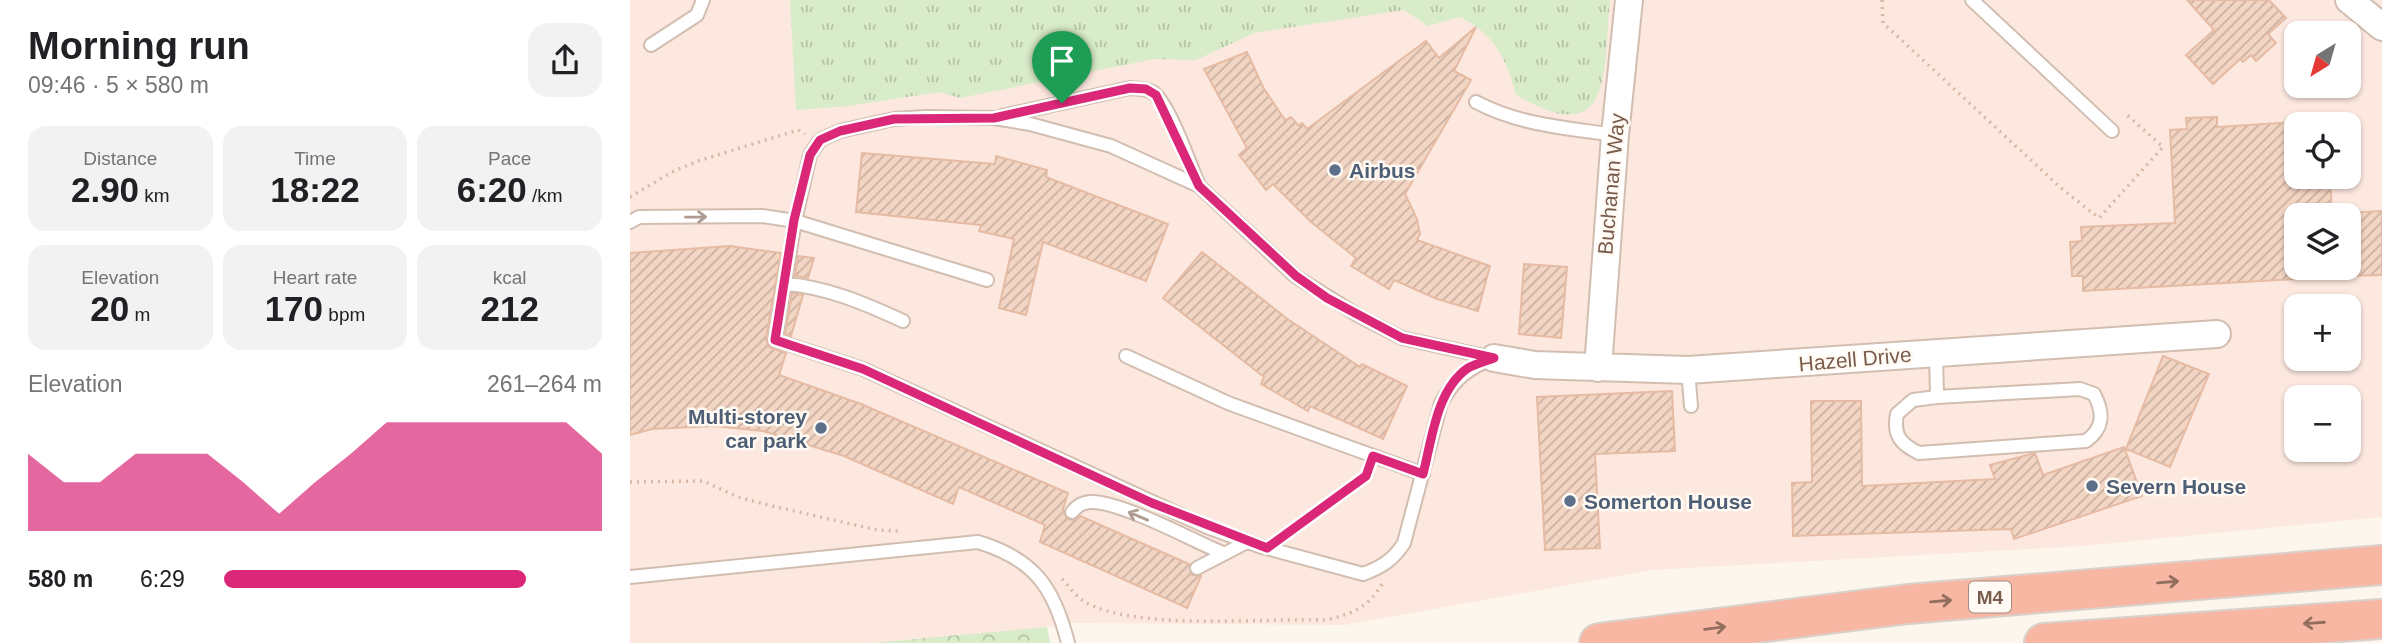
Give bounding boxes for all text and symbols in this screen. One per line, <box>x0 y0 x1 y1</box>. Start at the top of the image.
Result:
north arrow <box>2284 21 2361 98</box>
map controls <box>2284 21 2361 462</box>
button: share <box>528 23 602 97</box>
text: Morning run <box>28 25 250 67</box>
pin <box>1032 31 1092 103</box>
icon: arrive <box>1043 42 1081 80</box>
text: 09:46 · 5 × 580 m <box>28 72 209 98</box>
street label: Buchanan Way <box>1593 112 1629 256</box>
button: locate <box>2284 112 2361 189</box>
text: Distance <box>83 148 157 169</box>
text: Time <box>294 148 336 169</box>
text: Pace <box>488 148 531 169</box>
place label: Airbus <box>1349 159 1416 182</box>
marker: Airbus <box>1327 162 1343 178</box>
text: 2.90 <box>71 170 139 209</box>
text: 18:22 <box>270 170 360 209</box>
text: 6:20 <box>457 170 527 209</box>
text: km <box>139 185 170 206</box>
text: /km <box>527 185 563 206</box>
button: layers <box>2284 203 2361 280</box>
one-way arrow <box>684 210 707 224</box>
text: Elevation <box>81 267 159 288</box>
text: Heart rate <box>273 267 357 288</box>
text: kcal <box>493 267 527 288</box>
text: 20 <box>90 289 129 328</box>
text: 170 <box>265 289 323 328</box>
text: 212 <box>480 289 539 328</box>
button: + <box>2284 294 2361 371</box>
text: m <box>129 304 150 325</box>
text: bpm <box>323 304 365 325</box>
street label: Hazell Drive <box>1798 343 1912 375</box>
text: Elevation <box>28 371 123 397</box>
text: 261–264 m <box>487 371 602 397</box>
button: − <box>2284 385 2361 462</box>
place label: Multi-storey car park <box>688 405 807 452</box>
marker: Multi-storey car park <box>813 420 829 436</box>
place label: Severn House <box>2106 475 2246 498</box>
marker: Severn House <box>2084 478 2100 494</box>
place label: Somerton House <box>1584 490 1752 513</box>
marker: Somerton House <box>1562 493 1578 509</box>
one-way arrow <box>1128 509 1149 522</box>
text: 580 m <box>28 566 93 592</box>
text: 6:29 <box>140 566 185 592</box>
one-way arrow <box>2156 575 2179 588</box>
road number: M4 <box>1969 582 2011 612</box>
one-way arrow <box>1930 594 1952 607</box>
one-way arrow <box>2303 617 2326 630</box>
one-way arrow <box>1704 622 1726 635</box>

